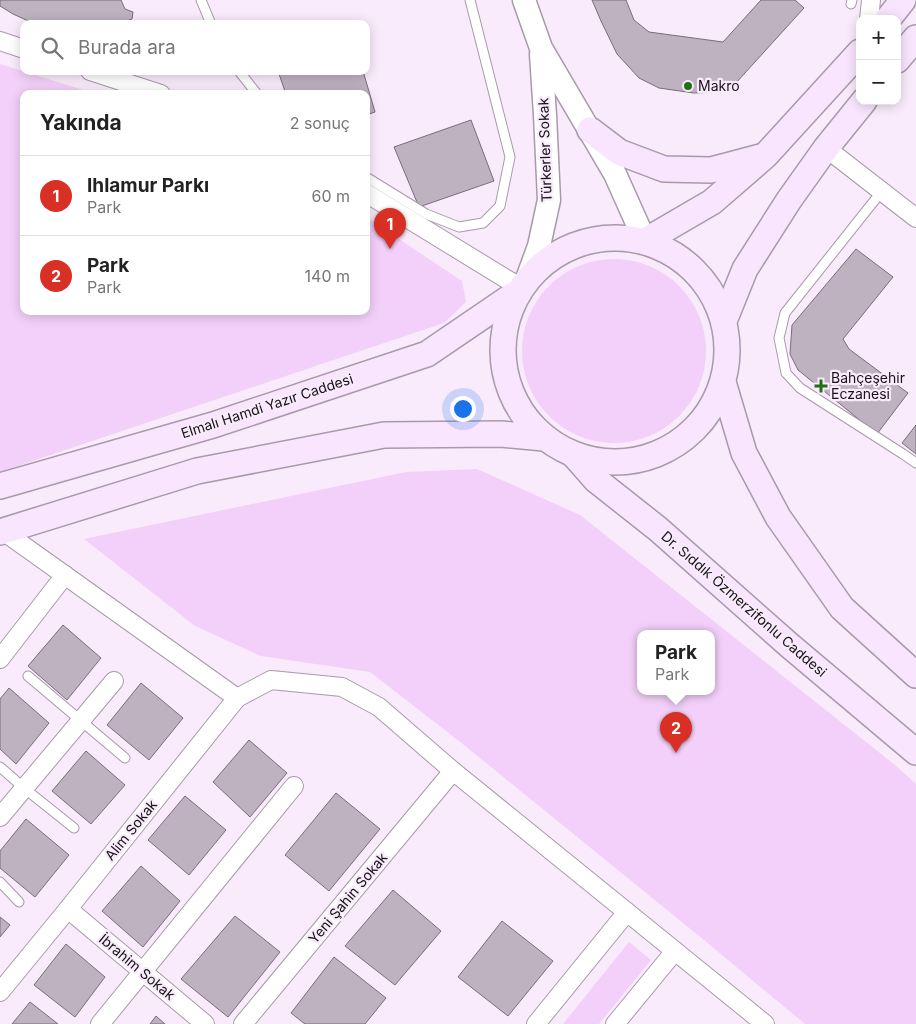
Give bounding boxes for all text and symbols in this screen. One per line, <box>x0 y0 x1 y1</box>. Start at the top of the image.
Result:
map controls <box>856 15 901 105</box>
button: + <box>856 15 901 60</box>
search box <box>20 20 370 75</box>
icon: search <box>38 34 66 62</box>
text: Burada ara <box>78 36 176 59</box>
button: − <box>856 60 901 105</box>
place label: Makro <box>698 77 740 94</box>
marker: Makro <box>682 80 694 92</box>
street label: Türkerler Sokak <box>534 97 555 203</box>
text: Yakında <box>40 110 122 135</box>
text: 2 sonuç <box>290 113 350 133</box>
text: Ihlamur Parkı <box>87 174 209 197</box>
text: 1 <box>53 186 59 206</box>
text: 60 m <box>311 186 350 206</box>
text: Park <box>87 197 121 217</box>
pin: 1 <box>374 208 406 249</box>
text: Park <box>87 254 129 277</box>
text: 2 <box>51 266 61 286</box>
text: 140 m <box>305 266 350 286</box>
text: Park <box>87 277 121 297</box>
place label: Bahçeşehir Eczanesi <box>831 369 905 402</box>
street label: Elmalı Hamdi Yazır Caddesi <box>179 370 355 441</box>
marker: Bahçeşehir Eczanesi <box>815 380 827 392</box>
your location <box>450 396 476 422</box>
street label: Dr. Sıddık Özmerzifonlu Caddesi <box>658 527 830 680</box>
popup <box>637 630 715 695</box>
text: Park <box>655 641 697 664</box>
text: Park <box>655 664 689 684</box>
pin: 2 <box>660 712 692 753</box>
street label: Alim Sokak <box>101 796 160 863</box>
street label: Yeni Şahin Sokak <box>305 848 391 947</box>
street label: İbrahim Sokak <box>96 930 179 1004</box>

